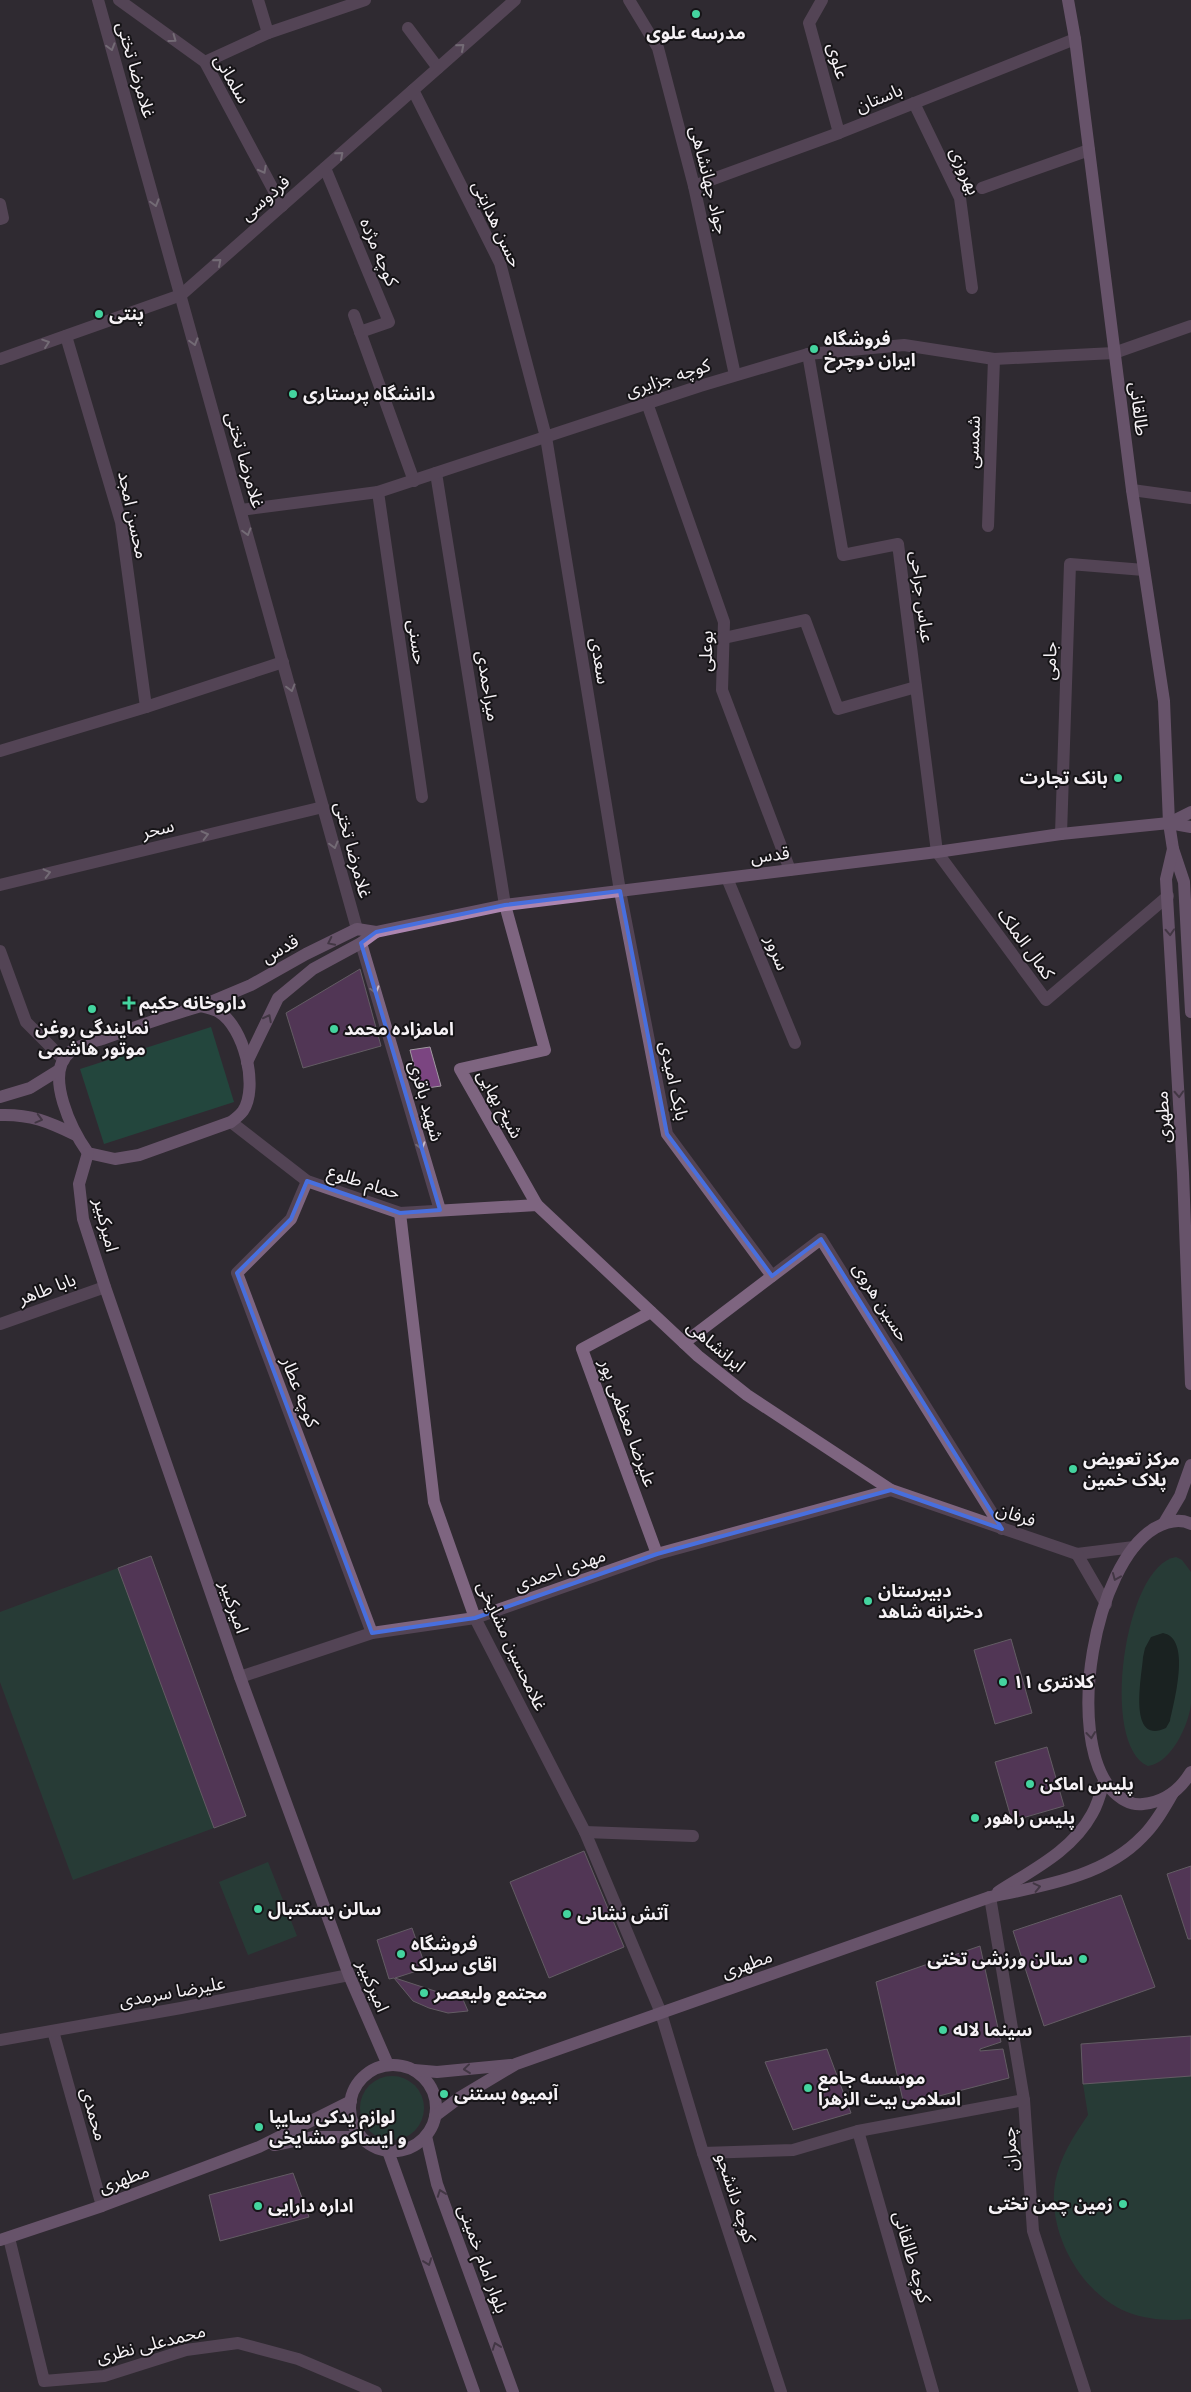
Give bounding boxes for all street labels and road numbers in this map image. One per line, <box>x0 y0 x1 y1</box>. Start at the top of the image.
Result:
street label: غلامرضا تختی <box>111 19 161 121</box>
street label: علوی <box>822 40 854 82</box>
street label: سلمانی <box>208 50 256 108</box>
street label: باستان <box>852 78 906 118</box>
street label: جواد جهانشاهی <box>684 123 734 237</box>
street label: بهروزی <box>944 144 986 198</box>
street label: فردوسی <box>235 170 295 226</box>
street label: حسن هدایتی <box>466 177 528 271</box>
street label: کوچه مژده <box>354 214 404 290</box>
street label: کوچه جزایری <box>623 353 714 403</box>
street label: طالقانی <box>1124 381 1154 437</box>
street label: غلامرضا تختی <box>220 409 270 511</box>
street label: شمسی <box>960 415 986 469</box>
street label: محسن امجد <box>112 469 154 561</box>
street label: عباس جراحی <box>904 550 940 644</box>
street label: حسنی <box>402 618 432 666</box>
street label: بوعلی <box>693 630 719 672</box>
street label: سعدی <box>584 636 616 686</box>
street label: جامی <box>1037 641 1063 681</box>
street label: میراحمدی <box>471 649 505 723</box>
street label: غلامرضا تختی <box>329 799 377 901</box>
street label: سحر <box>138 813 177 845</box>
street label: قدس <box>749 841 791 869</box>
street label: کمال الملک <box>992 903 1060 985</box>
street label: قدس <box>257 929 303 969</box>
street label: سرور <box>759 931 795 974</box>
street label: بابک امیدی <box>654 1039 694 1123</box>
street label: شهید باقری <box>403 1058 449 1144</box>
street label: شیخ بهایی <box>470 1065 529 1143</box>
street label: مطهری <box>1150 1090 1176 1144</box>
street label: حمام طلوع <box>324 1159 403 1207</box>
street label: امیرکبیر <box>88 1195 124 1254</box>
street label: حسین هروی <box>847 1258 915 1346</box>
street label: بابا طاهر <box>14 1267 79 1311</box>
street label: ایرانشاهی <box>682 1314 750 1378</box>
street label: کوچه عطار <box>275 1352 325 1431</box>
street label: علیرضا معظمی پور <box>593 1355 662 1490</box>
street label: فرفان <box>993 1497 1039 1533</box>
street label: مهدی احمدی <box>511 1543 609 1597</box>
street label: امیرکبیر <box>213 1576 254 1637</box>
street label: غلامحسین مشایخی <box>471 1577 553 1715</box>
street label: مطهری <box>718 1944 776 1984</box>
street label: امیرکبیر <box>351 1955 395 2016</box>
street label: علیرضا سرمدی <box>117 1971 227 2013</box>
street label: محمدی <box>75 2084 113 2144</box>
street label: چمران <box>996 2126 1024 2172</box>
street label: کوچه دانشجو <box>710 2150 762 2246</box>
street label: مطهری <box>95 2159 153 2199</box>
street label: بلوار امام خمینی <box>450 2201 514 2317</box>
street label: کوچه طالقانی <box>887 2208 937 2306</box>
street label: محمدعلی نظری <box>94 2319 208 2369</box>

